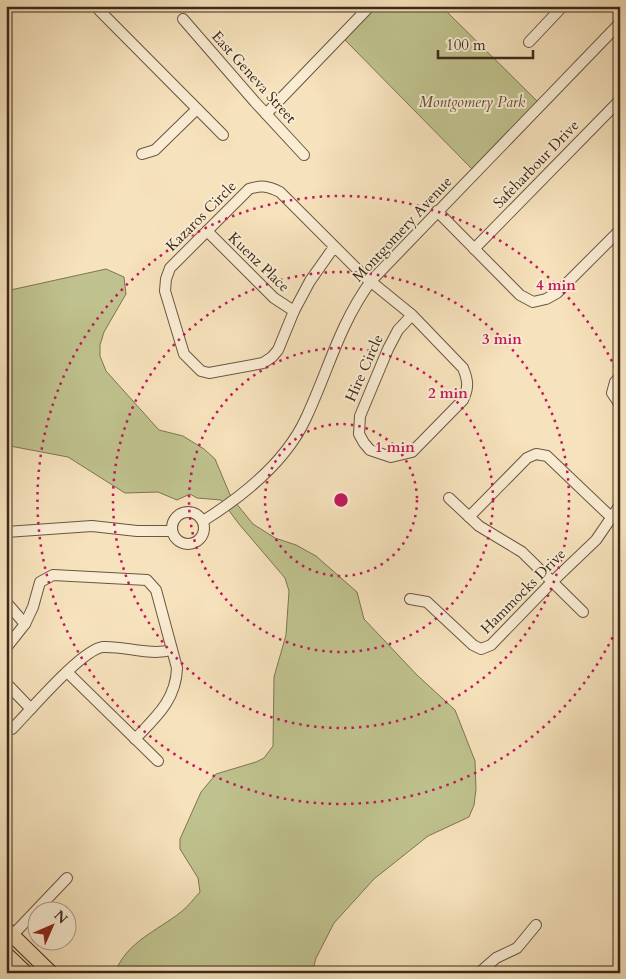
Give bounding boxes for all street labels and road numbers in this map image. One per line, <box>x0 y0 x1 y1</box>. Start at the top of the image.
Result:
street label: East Geneva Street <box>207 27 301 128</box>
street label: Safeharbour Drive <box>489 115 584 213</box>
street label: Montgomery Avenue <box>348 172 456 286</box>
street label: Kazaros Circle <box>161 176 241 256</box>
street label: Kuenz Place <box>224 228 294 297</box>
street label: Hire Circle <box>340 331 388 405</box>
street label: Hammocks Drive <box>476 544 570 638</box>

